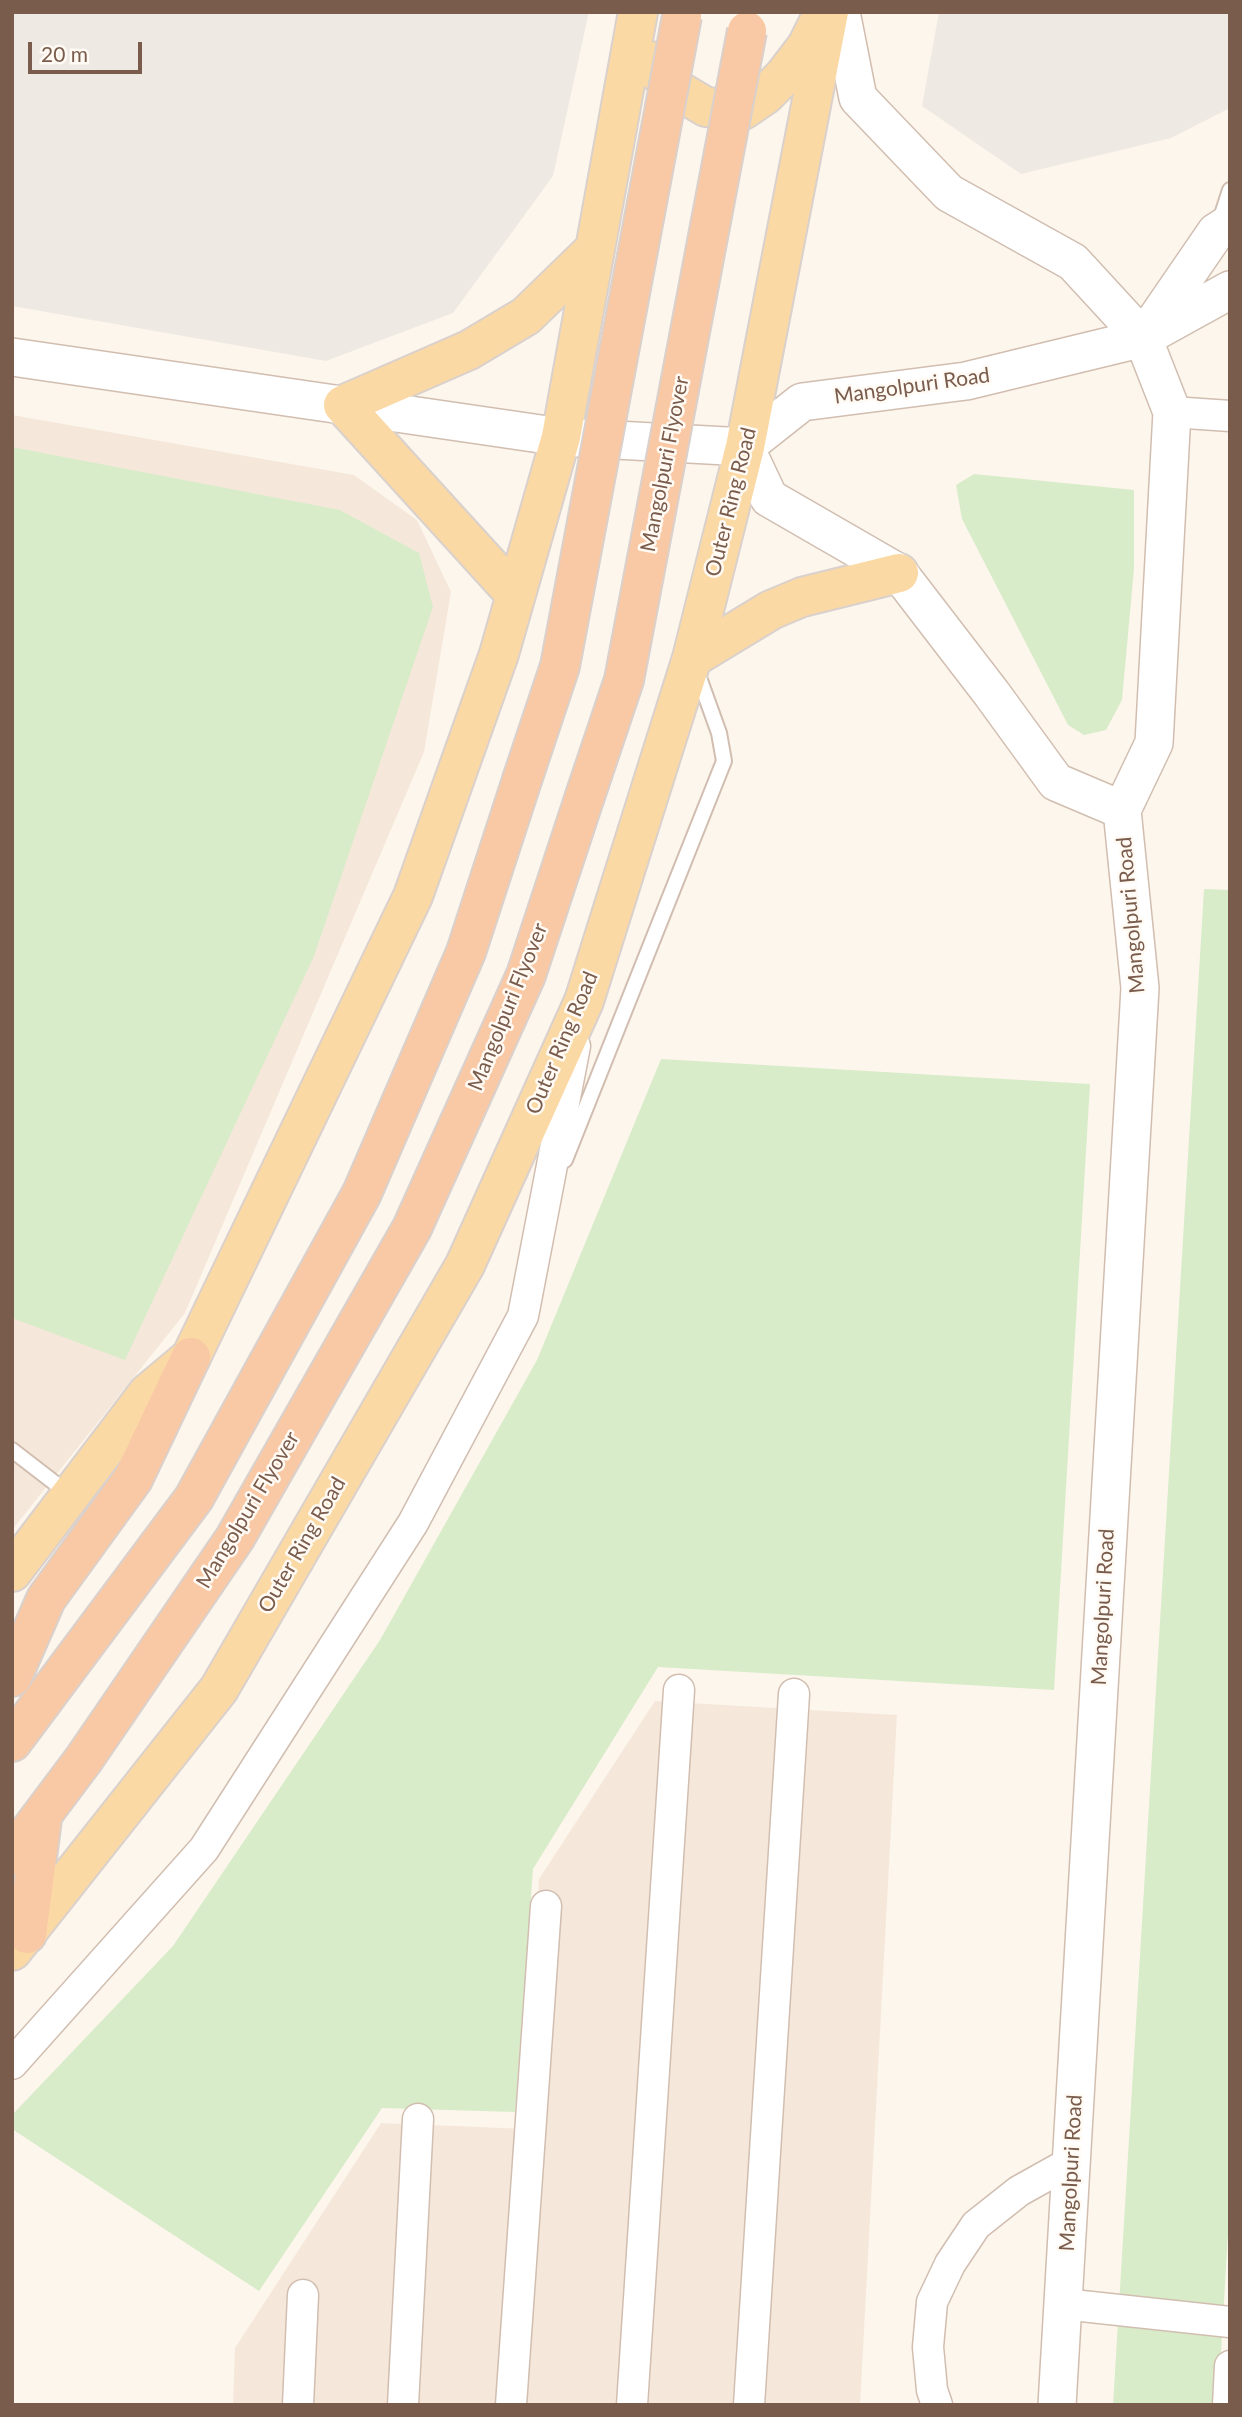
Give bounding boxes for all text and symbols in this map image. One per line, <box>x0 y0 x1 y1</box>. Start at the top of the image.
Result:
scale bar <box>32 28 145 72</box>
text: 20 m <box>41 41 88 66</box>
street label: Mangolpuri Road <box>832 363 992 409</box>
street label: Mangolpuri Flyover <box>636 374 694 554</box>
street label: Outer Ring Road <box>700 425 762 579</box>
street label: Mangolpuri Road <box>1112 836 1150 994</box>
street label: Mangolpuri Flyover <box>463 920 553 1094</box>
street label: Outer Ring Road <box>521 968 603 1118</box>
street label: Mangolpuri Flyover <box>191 1427 305 1593</box>
street label: Outer Ring Road <box>253 1473 351 1617</box>
street label: Mangolpuri Road <box>1086 1528 1120 1686</box>
street label: Mangolpuri Road <box>1054 2094 1088 2252</box>

